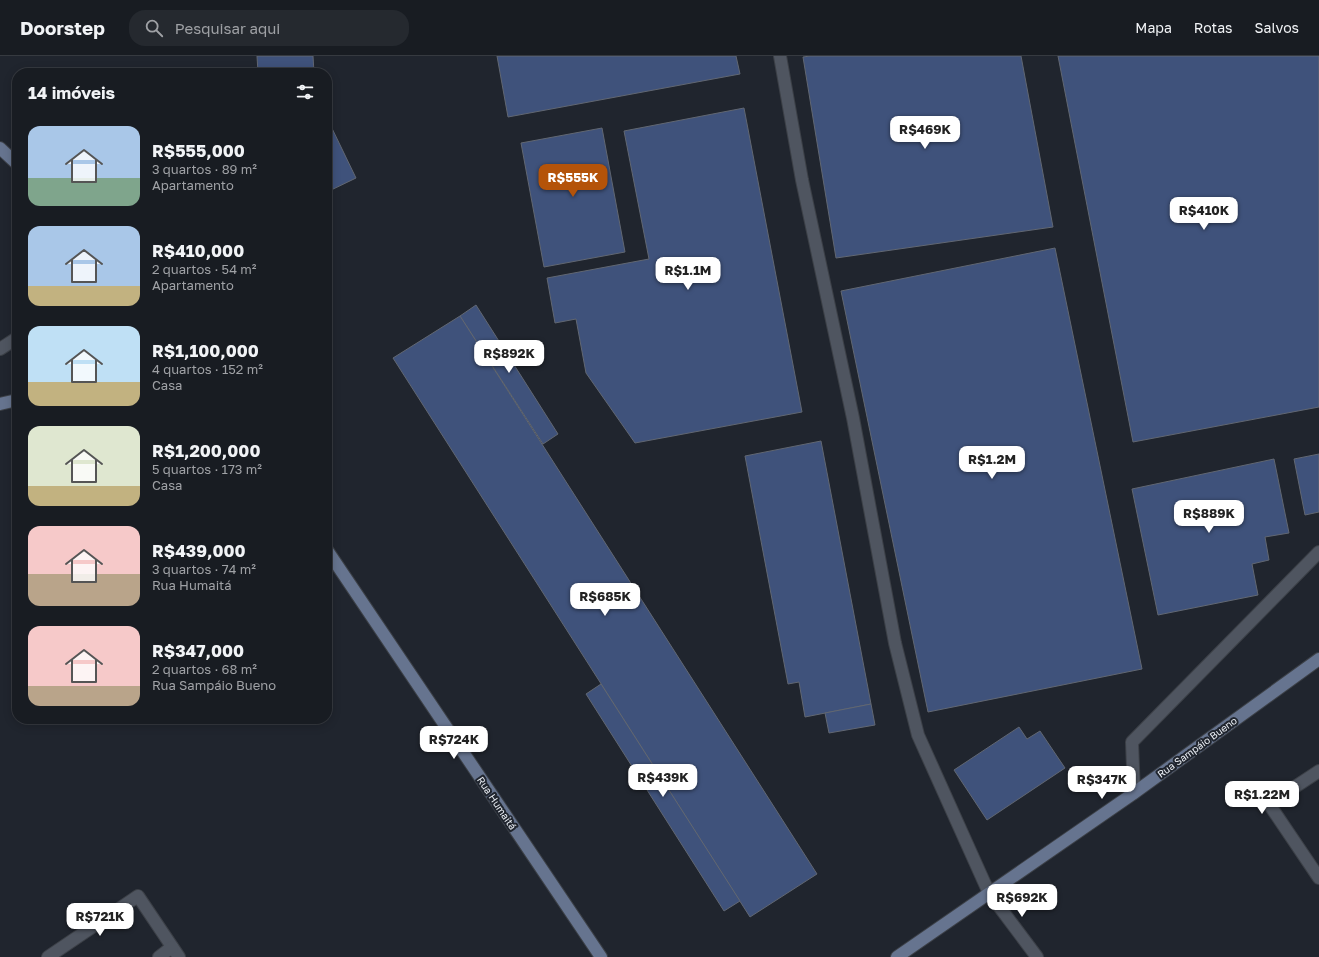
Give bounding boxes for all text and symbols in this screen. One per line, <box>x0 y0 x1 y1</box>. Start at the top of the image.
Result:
search box <box>129 10 409 46</box>
text: Doorstep <box>20 16 105 39</box>
icon: search <box>143 17 165 39</box>
text: Pesquisar aqui <box>175 19 280 37</box>
text: Mapa <box>1135 19 1172 36</box>
text: Rotas <box>1194 19 1233 36</box>
text: Salvos <box>1255 19 1299 36</box>
icon: filters <box>294 81 316 103</box>
text: 14 imóveis <box>28 82 115 103</box>
pin: R$469K <box>892 116 958 150</box>
text: R$469K <box>899 121 951 137</box>
text: R$555,000 <box>152 140 245 161</box>
icon: home <box>60 142 108 190</box>
text: 3 quartos · 89 m² <box>152 161 257 177</box>
pin: R$555K <box>540 164 606 198</box>
text: R$555K <box>548 169 598 185</box>
text: Apartamento <box>152 177 234 193</box>
pin: R$410K <box>1171 197 1237 231</box>
text: R$410K <box>1179 202 1229 218</box>
text: R$410,000 <box>152 240 244 261</box>
icon: home <box>60 242 108 290</box>
pin: R$1.1M <box>655 257 721 291</box>
text: 2 quartos · 54 m² <box>152 261 257 277</box>
text: R$1.1M <box>665 262 711 278</box>
text: Apartamento <box>152 277 234 293</box>
text: R$1,100,000 <box>152 340 259 361</box>
pin: R$892K <box>476 340 542 374</box>
icon: home <box>60 342 108 390</box>
text: R$892K <box>483 345 535 361</box>
text: 4 quartos · 152 m² <box>152 361 263 377</box>
text: Casa <box>152 377 182 393</box>
text: R$1,200,000 <box>152 440 260 461</box>
icon: home <box>60 442 108 490</box>
pin: R$1.2M <box>959 446 1025 480</box>
text: R$1.2M <box>968 451 1016 467</box>
text: 5 quartos · 173 m² <box>152 461 262 477</box>
text: Casa <box>152 477 182 493</box>
pin: R$889K <box>1176 500 1242 534</box>
text: R$889K <box>1183 505 1235 521</box>
text: R$439,000 <box>152 540 246 561</box>
icon: home <box>60 542 108 590</box>
text: 3 quartos · 74 m² <box>152 561 256 577</box>
text: Rua Humaitá <box>152 577 232 593</box>
pin: R$685K <box>572 583 638 617</box>
text: R$685K <box>579 588 631 604</box>
text: R$347,000 <box>152 640 244 661</box>
icon: home <box>60 642 108 690</box>
text: 2 quartos · 68 m² <box>152 661 257 677</box>
text: Rua Sampáio Bueno <box>152 677 276 693</box>
street label: Rua Sampáio Bueno <box>1155 714 1239 780</box>
pin: R$724K <box>421 726 487 760</box>
text: R$724K <box>429 731 479 747</box>
pin: R$439K <box>630 764 696 798</box>
pin: R$347K <box>1069 766 1135 800</box>
text: R$439K <box>637 769 689 785</box>
text: R$347K <box>1077 771 1127 787</box>
street label: Rua Humaitá <box>475 774 519 832</box>
pin: R$1.22M <box>1225 781 1299 815</box>
text: R$1.22M <box>1234 786 1290 802</box>
pin: R$692K <box>989 884 1055 918</box>
text: R$692K <box>996 889 1048 905</box>
pin: R$721K <box>67 903 133 937</box>
text: R$721K <box>76 908 124 924</box>

